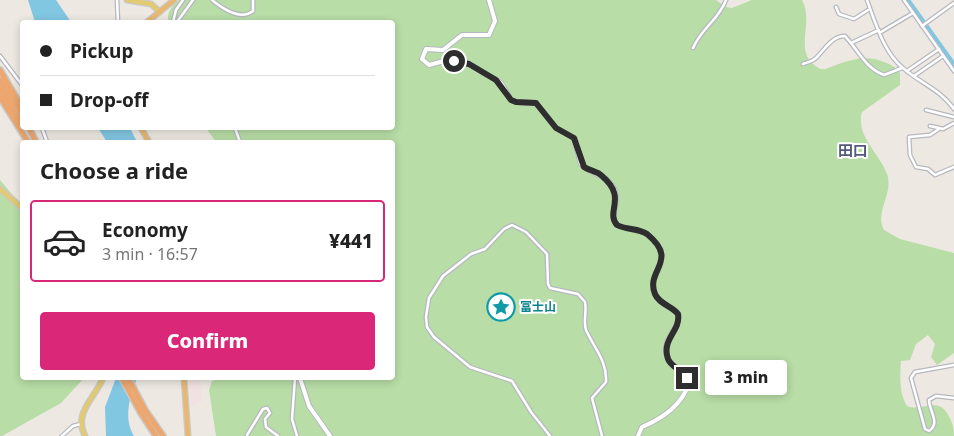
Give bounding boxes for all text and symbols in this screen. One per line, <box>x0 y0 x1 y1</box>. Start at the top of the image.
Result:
text: Pickup <box>70 38 133 64</box>
route start <box>443 50 465 72</box>
text: Drop-off <box>70 87 149 113</box>
district label: 田口 <box>838 140 868 160</box>
text: Choose a ride <box>40 155 188 185</box>
text: Economy <box>102 217 188 243</box>
icon: car <box>42 219 87 264</box>
text: ¥441 <box>329 228 373 254</box>
text: 3 min · 16:57 <box>102 243 198 265</box>
place icon: 冨士山 <box>486 292 516 322</box>
place label: 冨士山 <box>520 298 556 315</box>
button: Confirm <box>40 312 375 370</box>
callout: 3 min <box>704 360 787 396</box>
text: 3 min <box>724 366 768 388</box>
route end <box>676 367 698 389</box>

